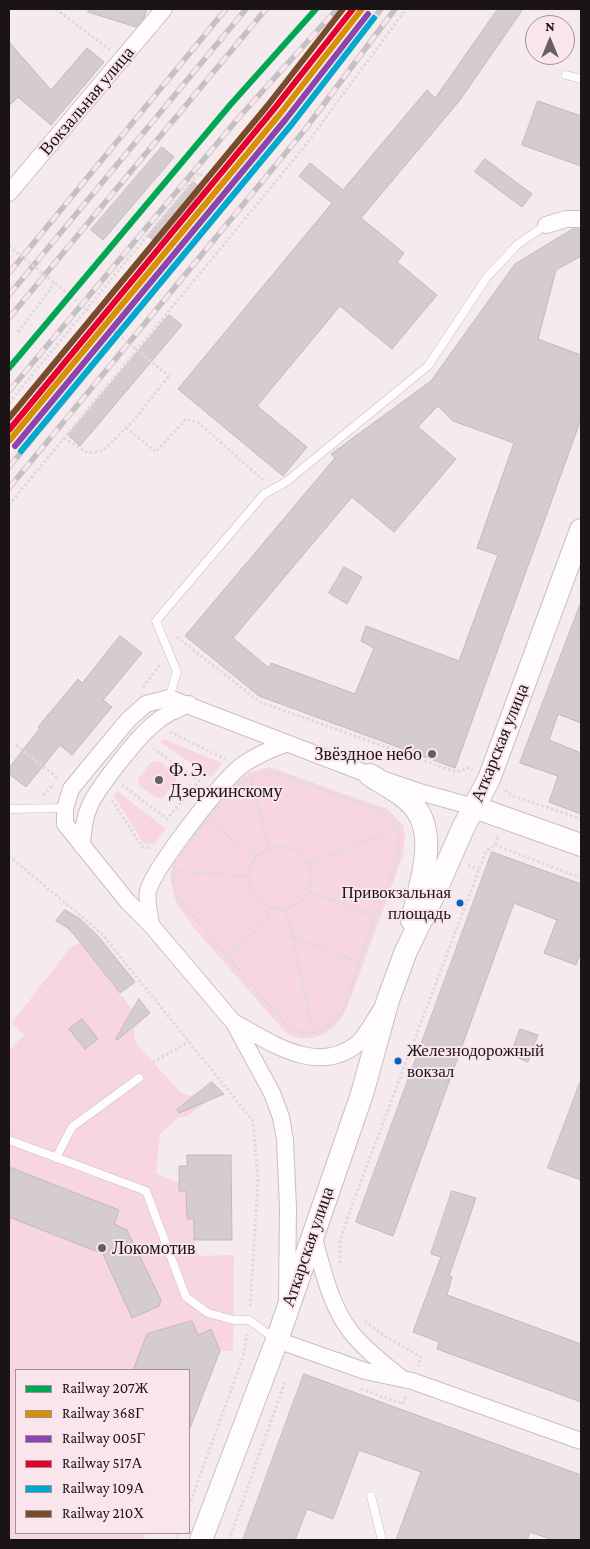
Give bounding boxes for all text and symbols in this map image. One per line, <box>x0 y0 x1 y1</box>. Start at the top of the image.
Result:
north arrow <box>525 15 575 65</box>
text: N <box>545 18 555 34</box>
street label: Вокзальная улица <box>35 42 139 160</box>
street label: Аткарская улица <box>466 681 534 805</box>
place label: Звёздное небо <box>315 743 422 765</box>
marker: Звёздное небо <box>426 748 438 760</box>
place label: Ф. Э. Дзержинскому <box>169 759 282 802</box>
marker: Ф. Э. Дзержинскому <box>153 774 165 786</box>
place label: Привокзальная площадь <box>342 883 451 923</box>
marker: Привокзальная площадь <box>455 898 465 908</box>
place label: Железнодорожный вокзал <box>407 1041 544 1081</box>
marker: Железнодорожный вокзал <box>393 1056 403 1066</box>
street label: Аткарская улица <box>277 1184 339 1310</box>
place label: Локомотив <box>112 1237 195 1259</box>
marker: Локомотив <box>96 1242 108 1254</box>
legend <box>15 1369 190 1534</box>
text: Railway 207Ж <box>62 1380 148 1396</box>
text: Railway 368Г <box>62 1405 144 1421</box>
text: Railway 005Г <box>62 1430 145 1446</box>
text: Railway 517А <box>62 1455 142 1471</box>
text: Railway 109А <box>62 1480 144 1496</box>
text: Railway 210Х <box>62 1505 144 1521</box>

